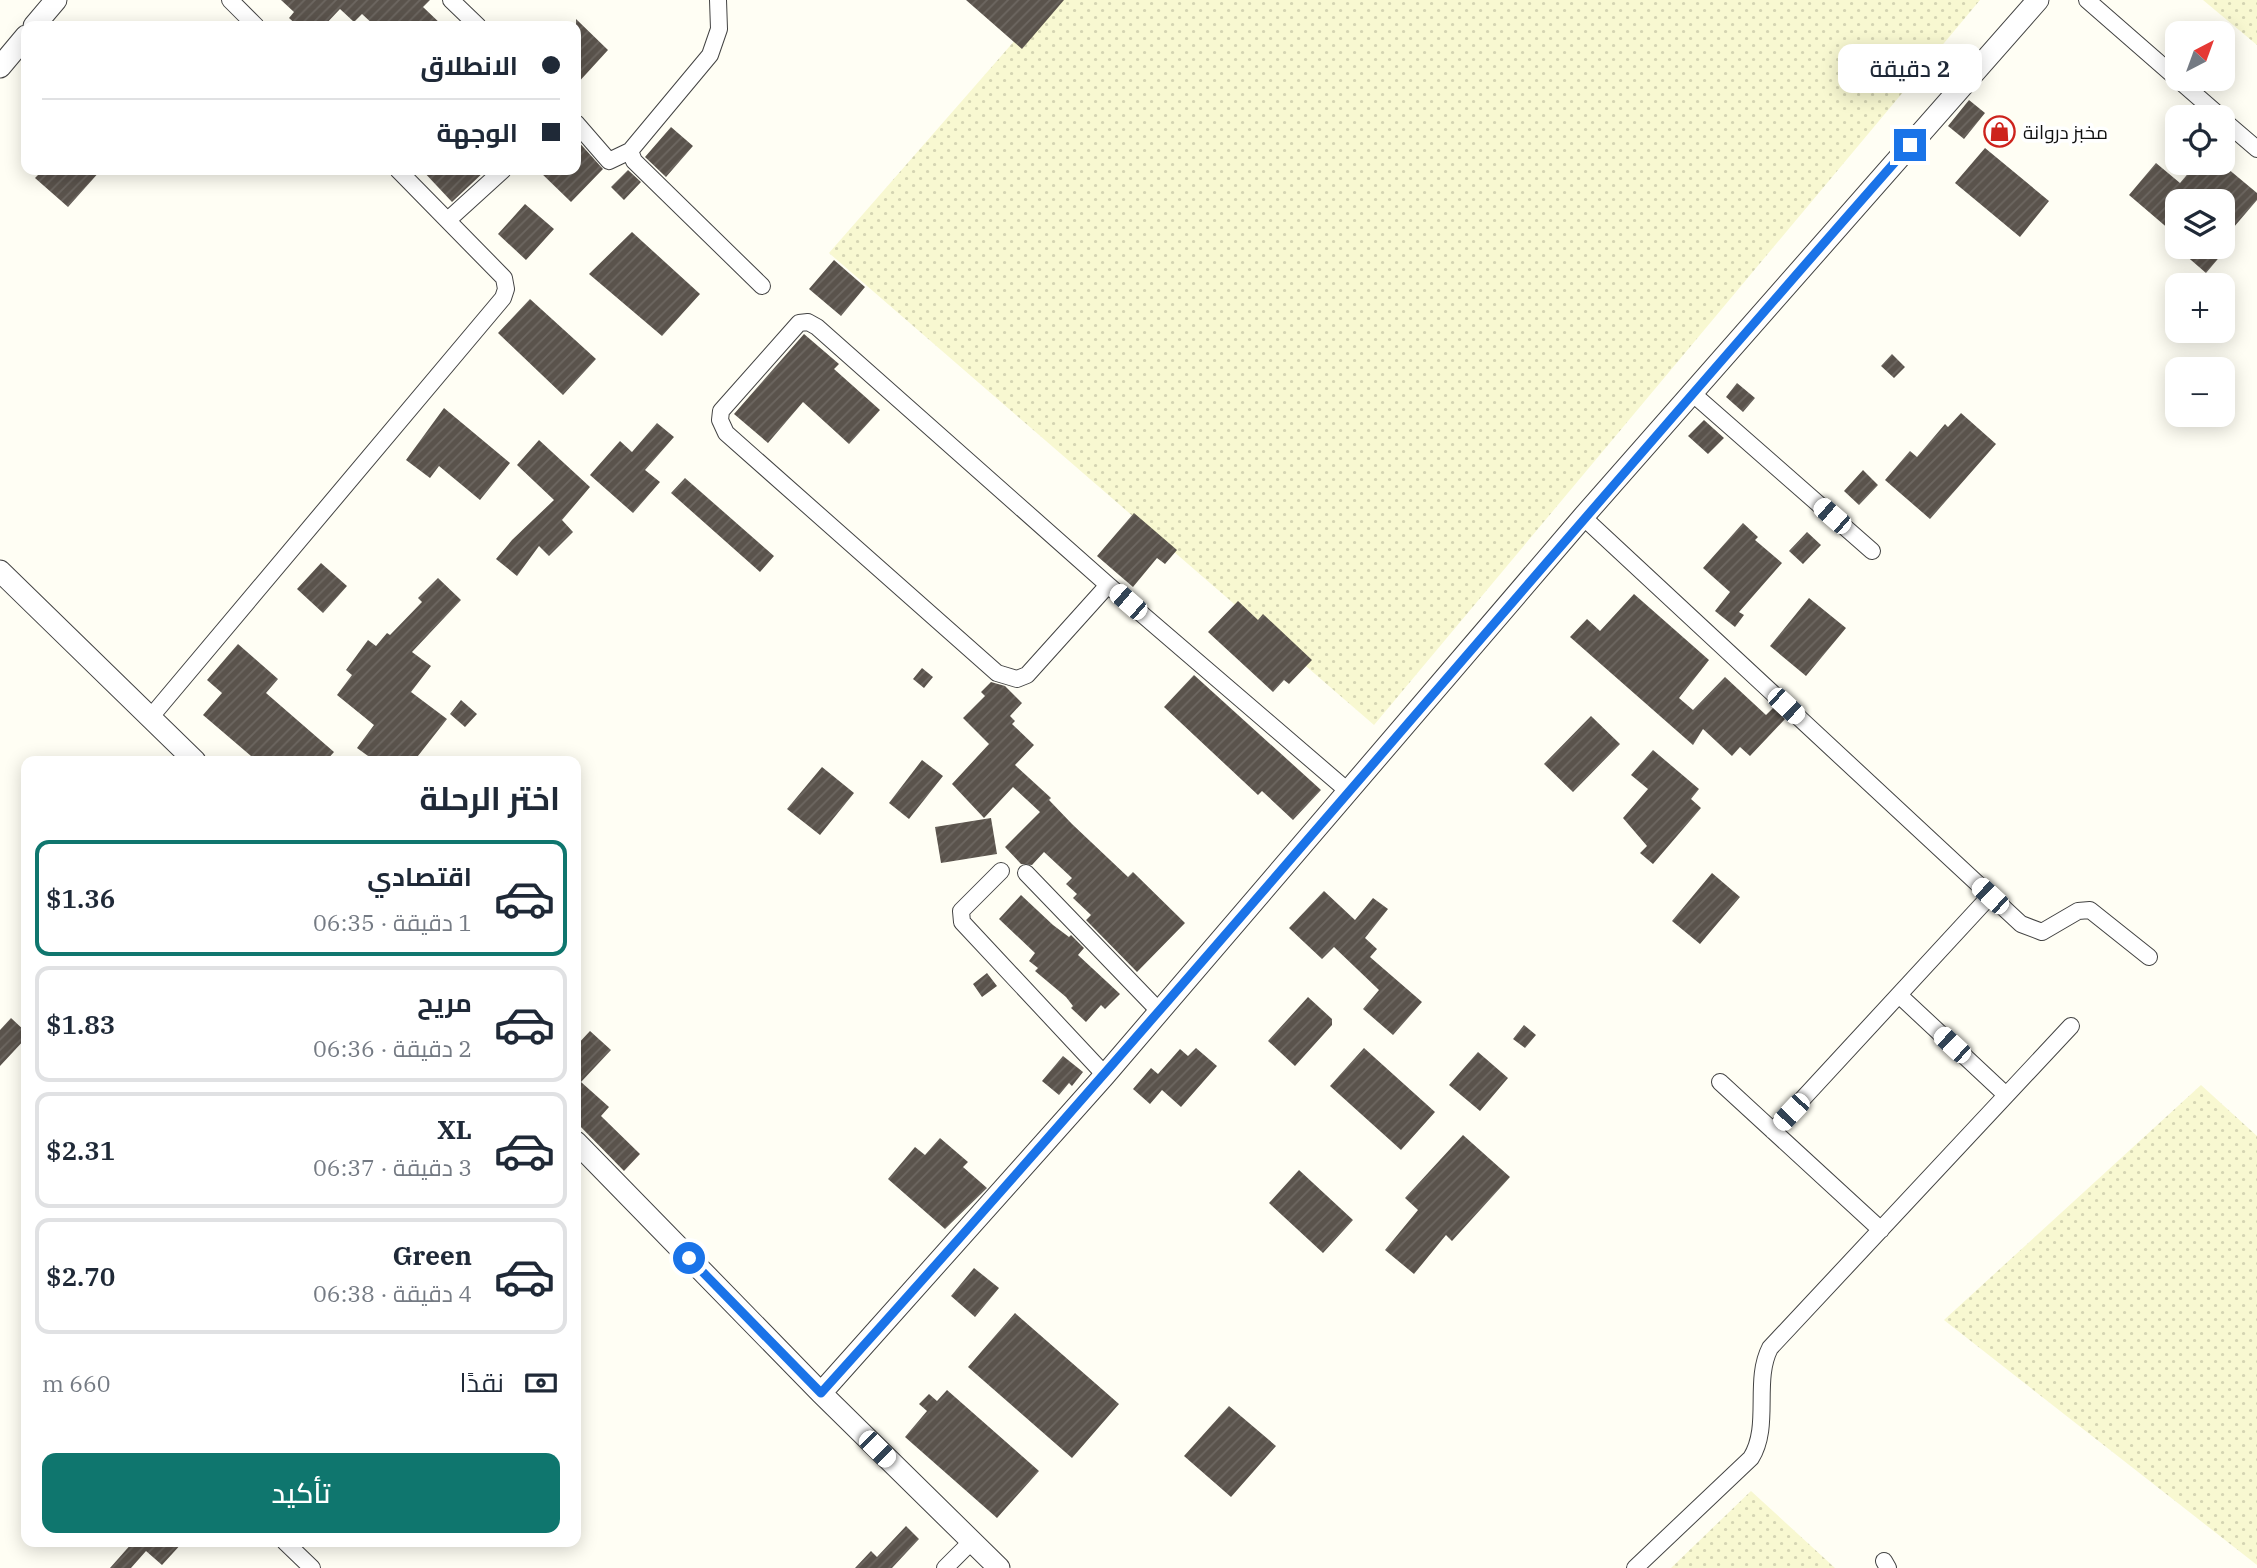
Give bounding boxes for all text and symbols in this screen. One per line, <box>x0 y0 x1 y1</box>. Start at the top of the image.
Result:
north arrow <box>2165 21 2235 91</box>
map controls <box>2165 21 2235 427</box>
callout: 2 دقيقة <box>1838 44 1982 92</box>
text: الانطلاق <box>420 48 518 82</box>
text: 2 دقيقة <box>1870 53 1950 83</box>
button: locate <box>2165 105 2235 175</box>
text: الوجهة <box>437 115 518 149</box>
shop icon: مخبز دروانة <box>1983 115 2017 149</box>
place label: مخبز دروانة <box>2023 120 2108 144</box>
route end <box>1894 129 1926 161</box>
button: layers <box>2165 189 2235 259</box>
button: + <box>2165 273 2235 343</box>
button: − <box>2165 357 2235 427</box>
car <box>1810 494 1855 538</box>
car <box>1106 580 1151 624</box>
car <box>1764 684 1809 728</box>
text: اختر الرحلة <box>420 777 560 819</box>
text: اقتصادي <box>367 859 472 893</box>
icon: car <box>493 867 556 930</box>
car <box>1968 874 2013 918</box>
text: $1.36 <box>46 881 115 915</box>
text: 1 دقيقة · 06:35 <box>313 907 472 937</box>
text: مريح <box>417 985 472 1019</box>
icon: car <box>493 993 556 1056</box>
text: $1.83 <box>46 1007 115 1041</box>
car <box>1930 1023 1975 1067</box>
text: 2 دقيقة · 06:36 <box>313 1033 472 1063</box>
car <box>1769 1089 1814 1135</box>
text: XL <box>437 1112 472 1146</box>
icon: car <box>493 1119 556 1182</box>
text: $2.31 <box>46 1133 115 1167</box>
text: 3 دقيقة · 06:37 <box>313 1152 472 1182</box>
text: Green <box>392 1238 472 1272</box>
route start <box>673 1242 705 1274</box>
icon: car <box>493 1245 556 1308</box>
text: $2.70 <box>46 1259 115 1293</box>
text: 4 دقيقة · 06:38 <box>313 1278 472 1308</box>
icon: cash <box>522 1364 560 1402</box>
text: نقدًا <box>460 1365 504 1399</box>
text: 660 m <box>42 1368 111 1398</box>
car <box>855 1427 900 1471</box>
button: تأكيد <box>42 1453 560 1533</box>

